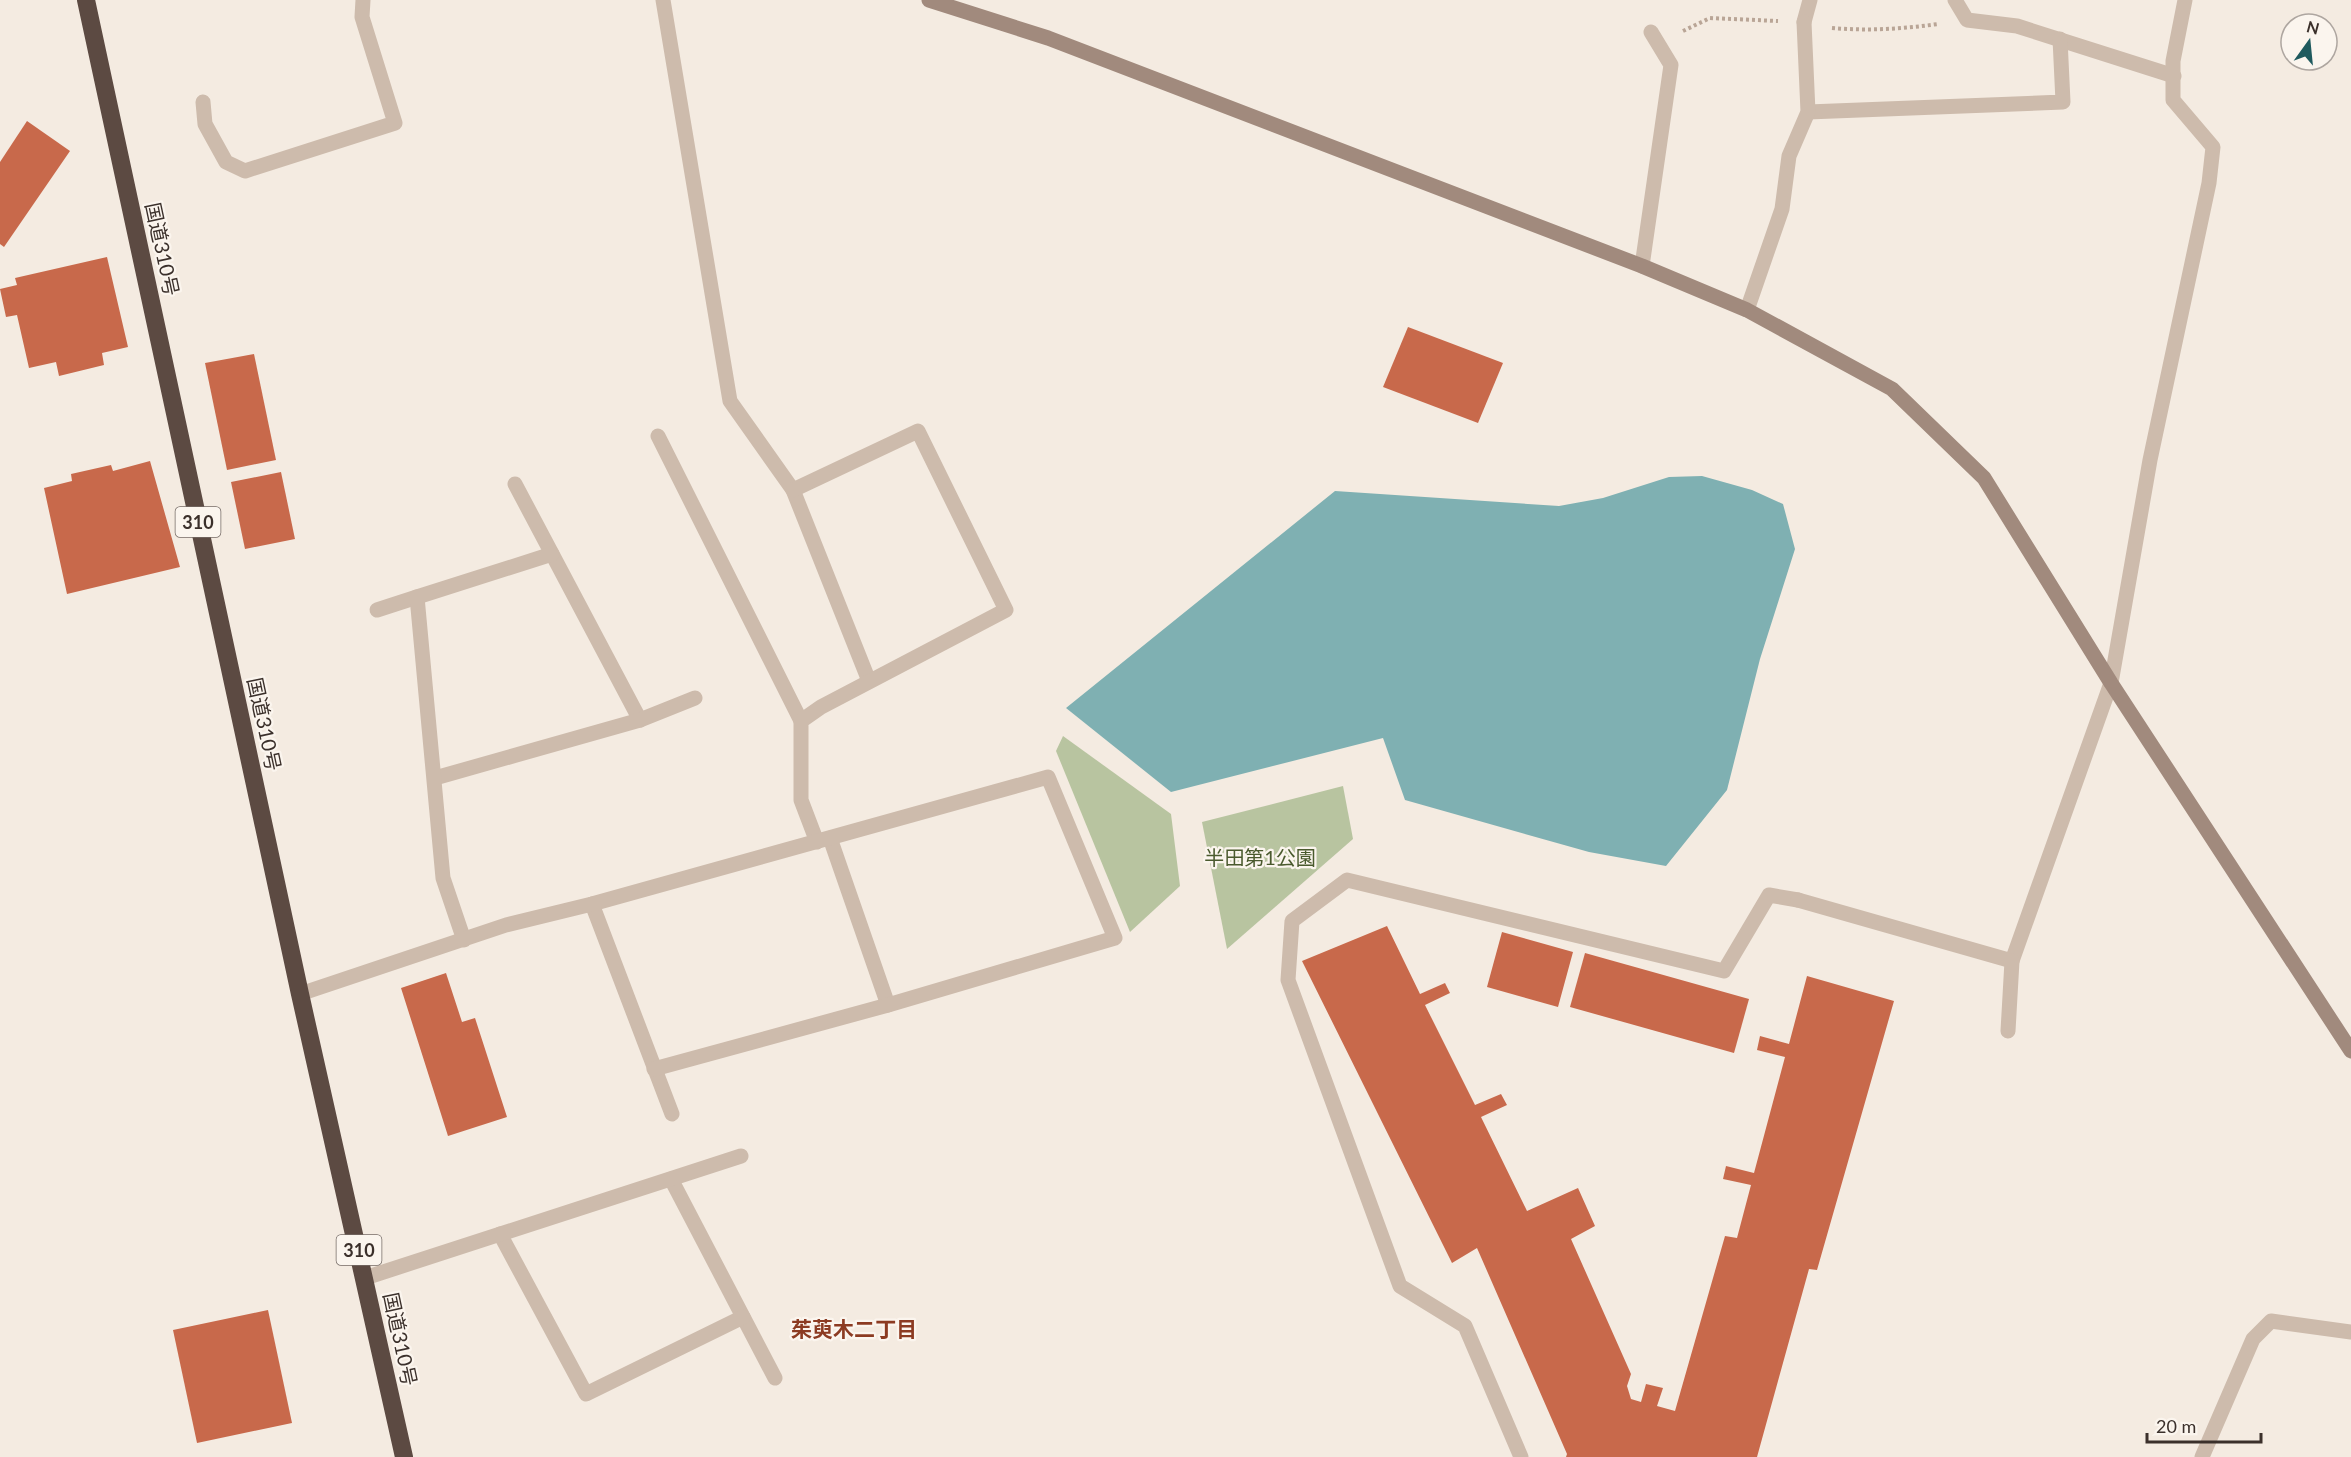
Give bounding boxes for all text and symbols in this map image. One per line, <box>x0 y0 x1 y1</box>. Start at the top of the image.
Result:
north arrow <box>2279 12 2339 72</box>
text: N <box>2305 16 2321 38</box>
street label: 国道310号 <box>141 200 185 298</box>
road number: 310 <box>176 507 220 537</box>
street label: 国道310号 <box>243 675 287 773</box>
park label: 半田第1公園 <box>1204 845 1316 869</box>
road number: 310 <box>336 1235 382 1265</box>
street label: 国道310号 <box>379 1290 423 1388</box>
district label: 茱萸木二丁目 <box>791 1316 917 1341</box>
scale bar <box>2147 1406 2261 1444</box>
text: 20 m <box>2156 1415 2196 1437</box>

